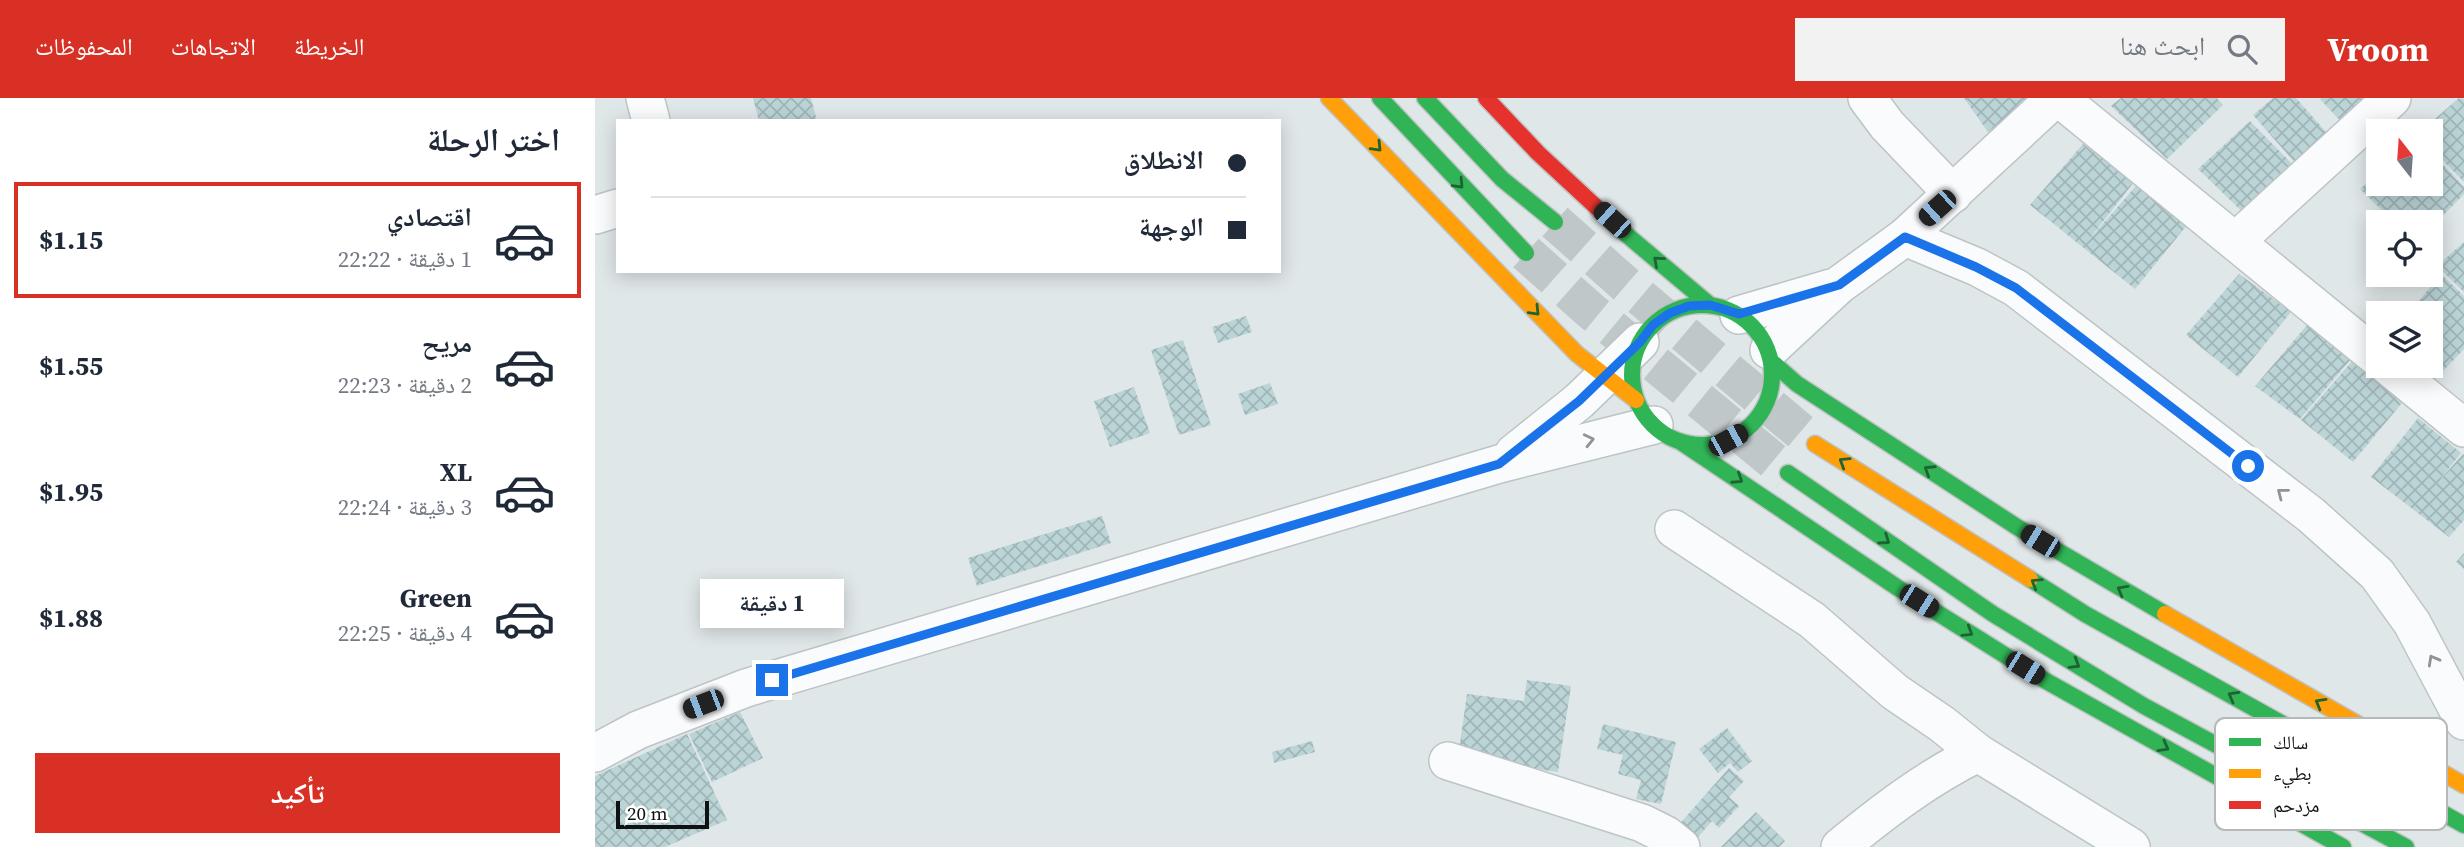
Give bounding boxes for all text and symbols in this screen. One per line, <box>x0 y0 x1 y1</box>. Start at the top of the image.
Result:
search box <box>1795 18 2285 81</box>
text: Vroom <box>2327 27 2429 72</box>
text: ابحث هنا <box>2120 28 2205 64</box>
text: المحفوظات <box>35 30 133 63</box>
text: الاتجاهات <box>171 30 256 63</box>
text: الخريطة <box>294 30 365 63</box>
icon: search <box>2223 30 2261 68</box>
text: اختر الرحلة <box>427 118 560 162</box>
north arrow <box>2366 119 2443 196</box>
map controls <box>2366 119 2443 378</box>
one-way arrow <box>1368 139 1381 152</box>
text: الانطلاق <box>1124 142 1204 178</box>
one-way arrow <box>1451 176 1464 189</box>
car <box>1915 186 1960 230</box>
car <box>1590 198 1635 242</box>
text: اقتصادي <box>387 199 472 235</box>
icon: car <box>493 209 556 272</box>
text: الوجهة <box>1139 209 1204 245</box>
button: locate <box>2366 210 2443 287</box>
text: $1.15 <box>39 222 103 258</box>
text: 1 دقيقة · 22:22 <box>338 243 472 275</box>
one-way arrow <box>1653 257 1666 269</box>
button: layers <box>2366 301 2443 378</box>
one-way arrow <box>1526 302 1539 315</box>
text: مريح <box>422 325 472 361</box>
icon: car <box>493 335 556 398</box>
text: $1.55 <box>39 348 103 384</box>
text: 2 دقيقة · 22:23 <box>338 369 472 401</box>
car <box>1705 421 1752 459</box>
one-way arrow <box>1583 434 1595 448</box>
route start <box>2232 450 2264 482</box>
text: XL <box>440 454 472 490</box>
one-way arrow <box>1838 457 1851 470</box>
icon: car <box>493 461 556 524</box>
one-way arrow <box>1924 465 1937 478</box>
one-way arrow <box>1730 471 1743 484</box>
text: $1.95 <box>39 474 103 510</box>
one-way arrow <box>2278 488 2290 501</box>
text: 3 دقيقة · 22:24 <box>338 491 472 523</box>
car <box>2017 521 2064 561</box>
one-way arrow <box>1877 532 1890 545</box>
callout: 1 دقيقة <box>700 578 844 628</box>
one-way arrow <box>2031 578 2044 591</box>
text: Green <box>400 580 472 616</box>
car <box>1896 581 1943 621</box>
one-way arrow <box>2117 585 2130 598</box>
icon: car <box>493 587 556 650</box>
text: 1 دقيقة <box>739 587 805 619</box>
text: $1.88 <box>39 600 103 636</box>
text: 4 دقيقة · 22:25 <box>338 617 472 649</box>
one-way arrow <box>1961 624 1974 637</box>
car <box>2002 648 2049 688</box>
one-way arrow <box>2067 655 2080 668</box>
one-way arrow <box>2428 655 2441 667</box>
route end <box>756 664 788 696</box>
car <box>680 687 727 721</box>
one-way arrow <box>2228 691 2241 704</box>
one-way arrow <box>2314 698 2327 711</box>
legend <box>2215 718 2447 830</box>
text: سالك <box>2273 729 2308 755</box>
one-way arrow <box>2157 739 2170 752</box>
button: تأكيد <box>35 753 560 833</box>
text: بطيء <box>2273 760 2312 789</box>
text: مزدحم <box>2273 792 2319 818</box>
scale bar <box>616 798 709 830</box>
text: 20 m <box>627 800 668 826</box>

